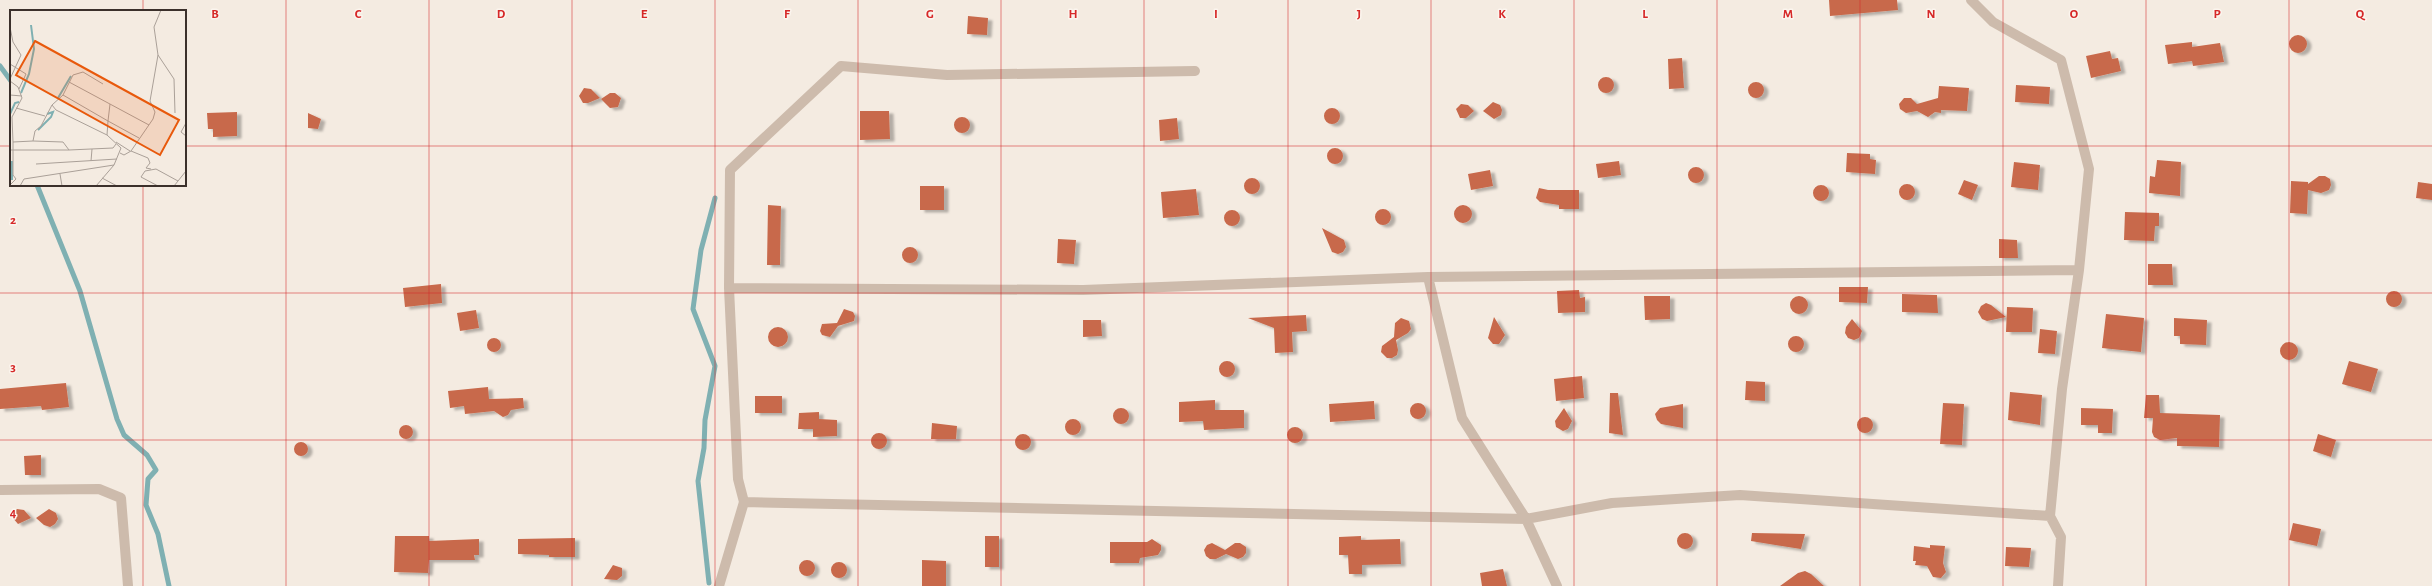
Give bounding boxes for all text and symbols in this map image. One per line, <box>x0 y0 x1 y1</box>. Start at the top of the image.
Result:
text: B <box>211 8 219 21</box>
text: C <box>355 8 362 21</box>
text: D <box>497 8 506 21</box>
text: E <box>641 8 648 21</box>
text: F <box>784 8 791 21</box>
text: G <box>926 8 934 21</box>
text: H <box>1068 8 1078 21</box>
text: I <box>1214 8 1218 21</box>
text: J <box>1357 8 1361 21</box>
text: K <box>1498 8 1506 21</box>
text: L <box>1642 8 1648 21</box>
text: M <box>1783 8 1793 21</box>
text: N <box>1926 8 1936 21</box>
text: O <box>2070 8 2079 21</box>
text: P <box>2213 8 2221 21</box>
text: Q <box>2356 8 2366 21</box>
inset map <box>10 10 186 186</box>
text: 2 <box>10 214 16 227</box>
text: 3 <box>10 361 16 374</box>
text: 4 <box>10 507 17 520</box>

